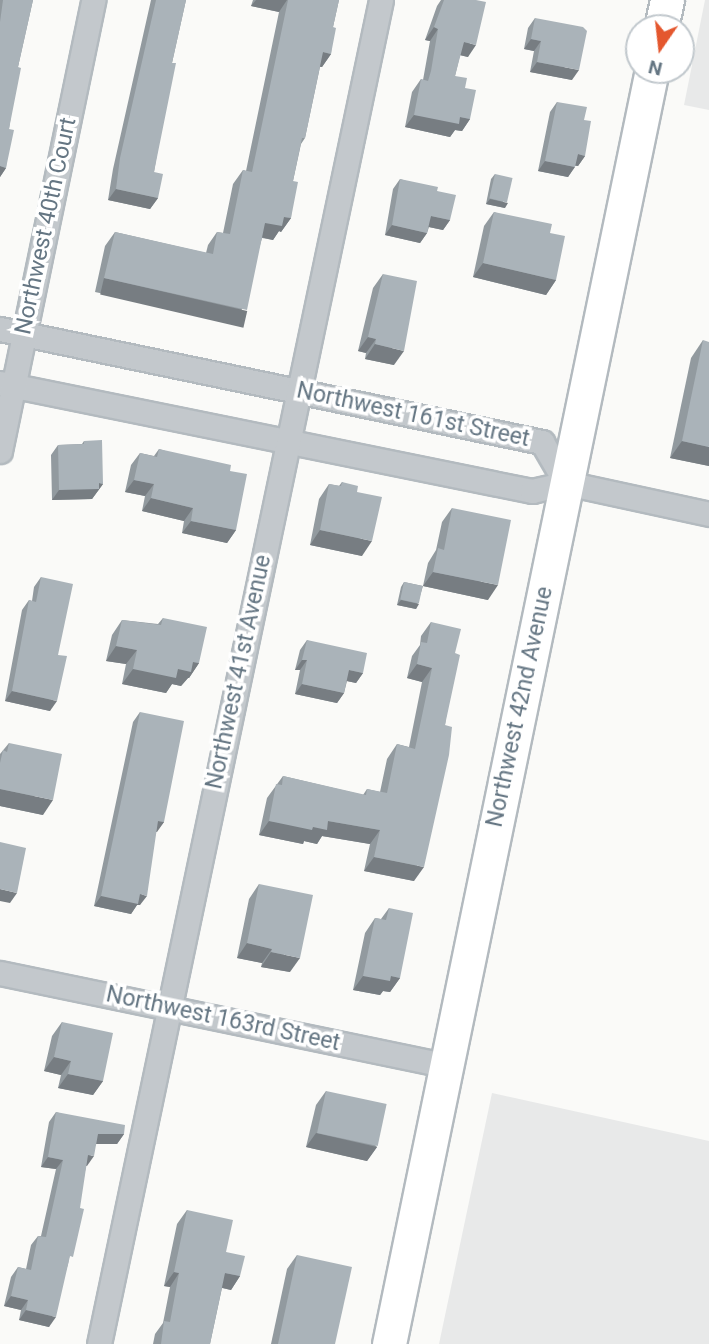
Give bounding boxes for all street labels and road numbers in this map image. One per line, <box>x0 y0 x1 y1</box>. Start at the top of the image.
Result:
street label: Northwest 40th Court <box>10 115 82 337</box>
street label: Northwest 161st Street <box>294 377 532 453</box>
street label: Northwest 41st Avenue <box>201 552 277 792</box>
street label: Northwest 42nd Avenue <box>481 584 559 830</box>
street label: Northwest 163rd Street <box>104 981 342 1057</box>

